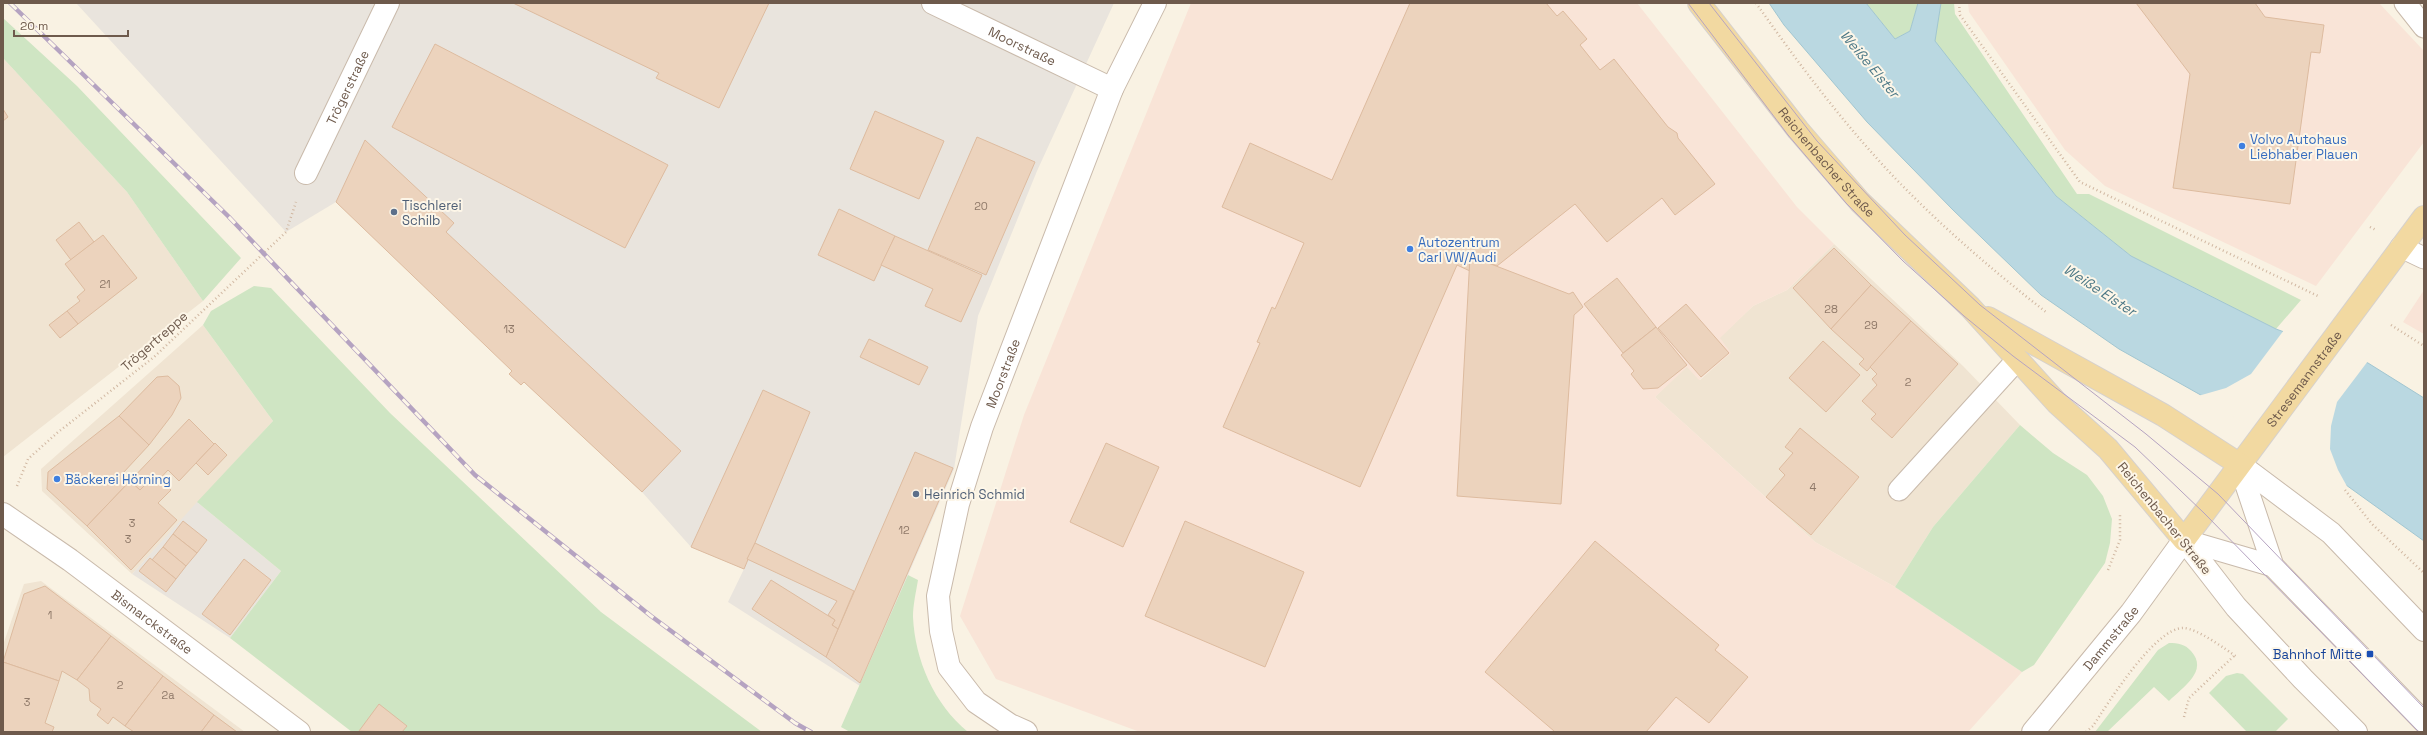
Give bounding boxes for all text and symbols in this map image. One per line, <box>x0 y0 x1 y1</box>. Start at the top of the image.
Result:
scale bar <box>14 12 128 38</box>
text: 20 m <box>20 18 48 34</box>
street label: Moorstraße <box>986 23 1059 70</box>
water label: Weiße Elster <box>1837 27 1905 103</box>
street label: Trögerstraße <box>322 47 373 128</box>
street label: Reichenbacher Straße <box>1774 104 1879 221</box>
place label: Volvo Autohaus Liebhaber Plauen <box>2250 131 2358 163</box>
marker: Volvo Autohaus Liebhaber Plauen <box>2237 141 2247 151</box>
place label: Tischlerei Schilb <box>402 197 462 229</box>
house number: 20 <box>974 199 988 213</box>
marker: Tischlerei Schilb <box>389 207 399 217</box>
place label: Autozentrum Carl VW/Audi <box>1418 234 1500 266</box>
marker: Autozentrum Carl VW/Audi <box>1405 244 1415 254</box>
water label: Weiße Elster <box>2060 260 2141 321</box>
house number: 21 <box>99 277 111 291</box>
house number: 28 <box>1824 302 1838 316</box>
street label: Trögertreppe <box>117 308 191 375</box>
house number: 29 <box>1864 318 1878 332</box>
house number: 13 <box>503 322 515 336</box>
street label: Stresemannstraße <box>2263 327 2346 431</box>
street label: Moorstraße <box>982 336 1024 411</box>
house number: 2 <box>1905 375 1912 389</box>
street label: Reichenbacher Straße <box>2114 459 2215 578</box>
place label: Bäckerei Hörning <box>65 471 171 488</box>
marker: Bäckerei Hörning <box>52 474 62 484</box>
house number: 4 <box>1810 480 1817 494</box>
place label: Heinrich Schmid <box>924 486 1025 503</box>
marker: Heinrich Schmid <box>911 489 921 499</box>
house number: 3 <box>129 516 136 530</box>
house number: 12 <box>898 523 910 537</box>
house number: 3 <box>125 532 132 546</box>
street label: Bismarckstraße <box>108 586 196 658</box>
street label: Dammstraße <box>2079 602 2143 674</box>
house number: 1 <box>48 608 52 622</box>
place label: Bahnhof Mitte <box>2273 646 2362 663</box>
marker: Bahnhof Mitte <box>2365 649 2375 659</box>
house number: 2 <box>117 678 124 692</box>
house number: 2a <box>162 688 175 702</box>
house number: 3 <box>24 695 31 709</box>

